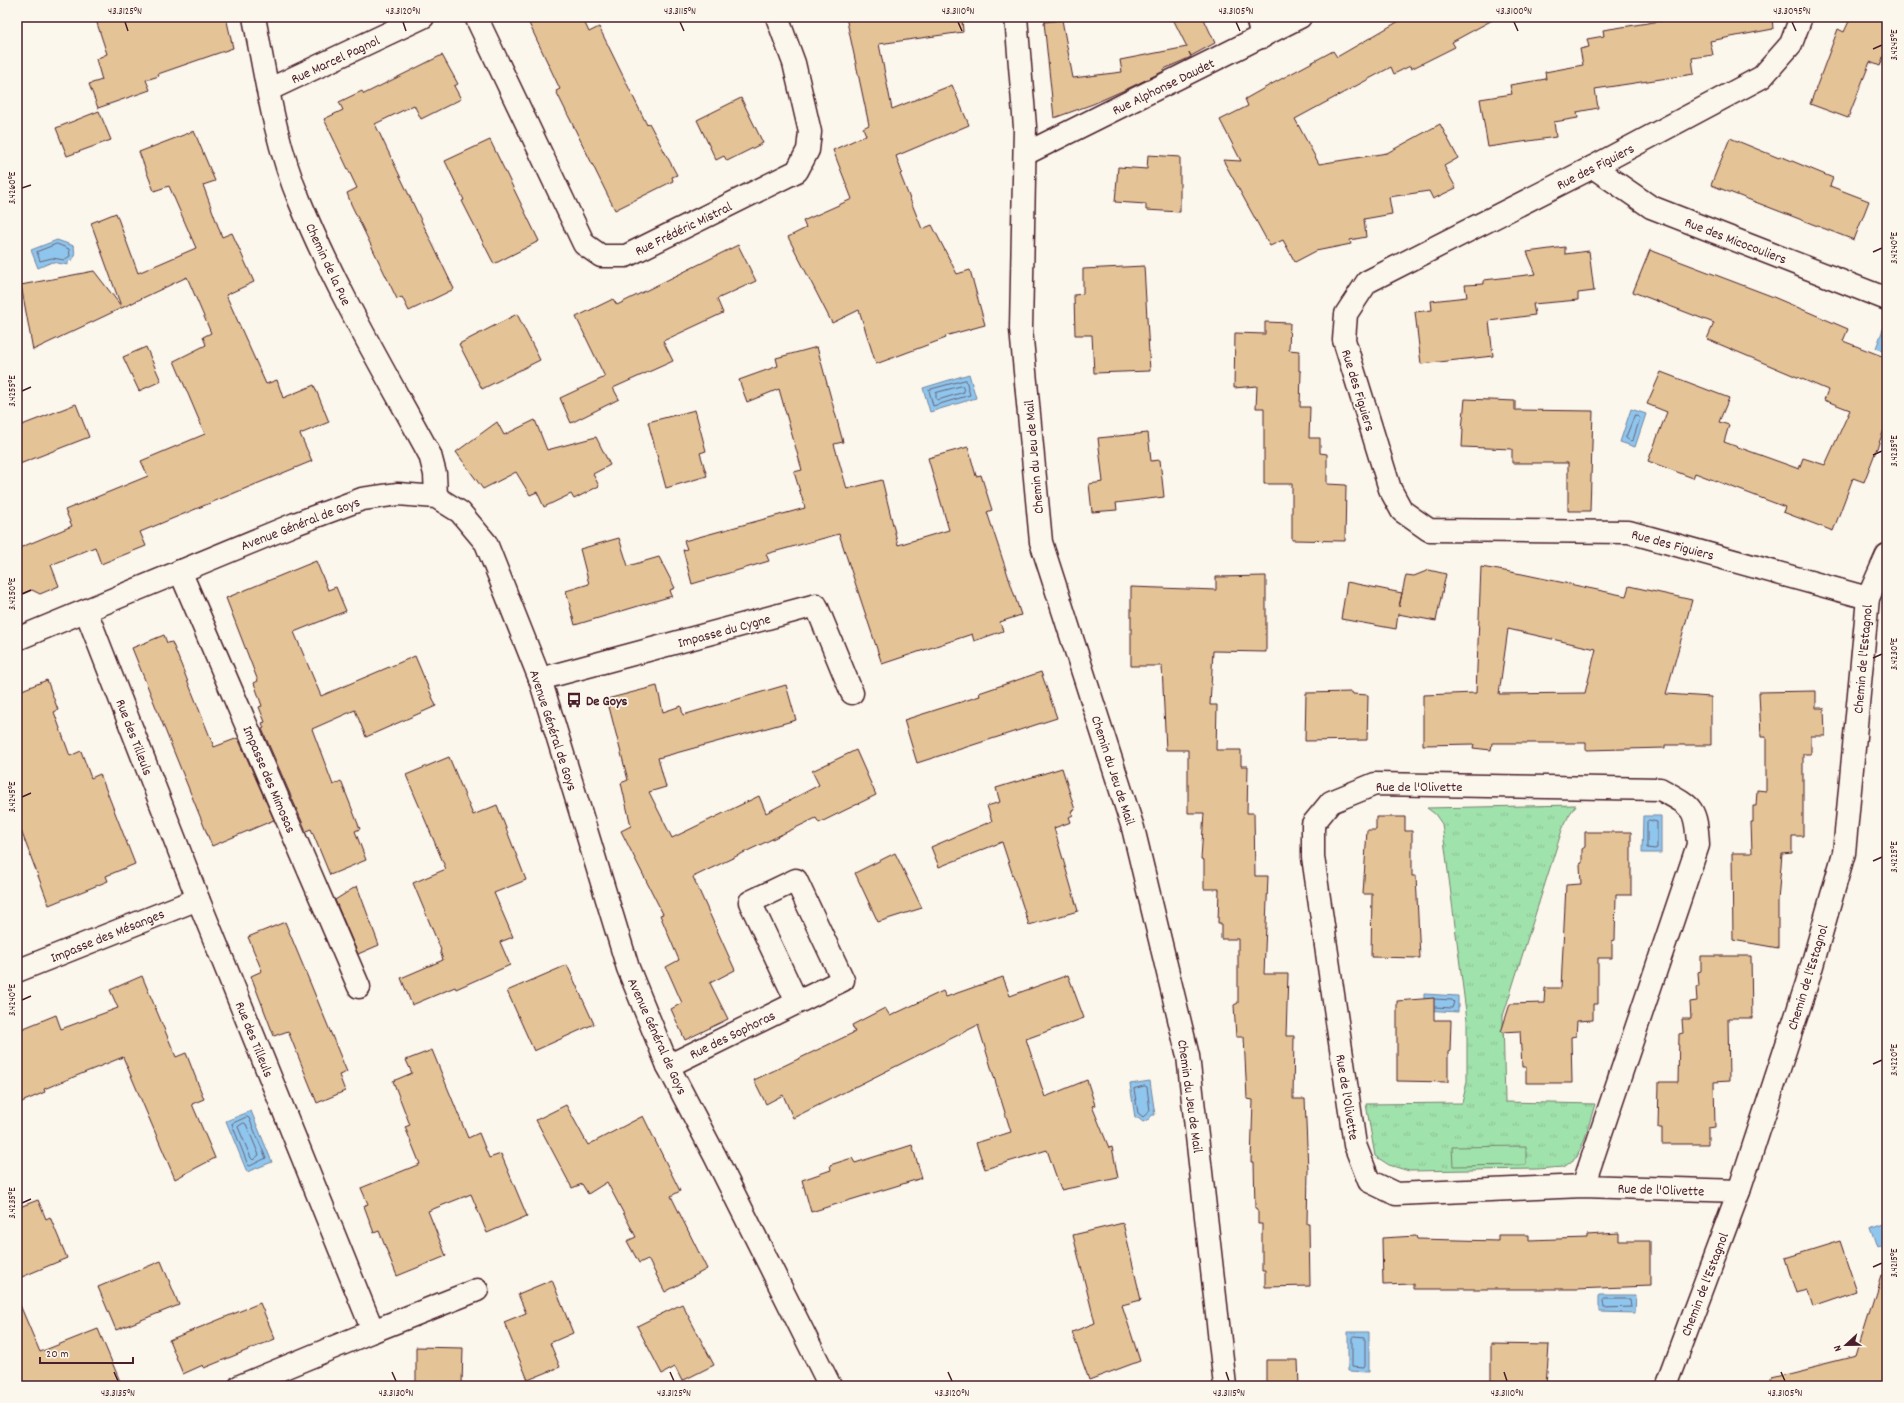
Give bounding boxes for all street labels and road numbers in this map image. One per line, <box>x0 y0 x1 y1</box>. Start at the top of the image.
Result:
street label: Rue Marcel Pagnol <box>288 31 384 90</box>
street label: Rue Alphonse Daudet <box>1109 54 1218 121</box>
street label: Rue des Figuiers <box>1554 140 1638 196</box>
street label: Rue Frédéric Mistral <box>632 197 736 262</box>
street label: Rue des Micocouliers <box>1681 213 1789 271</box>
street label: Chemin de la Pue <box>299 220 355 309</box>
street label: Rue des Figuiers <box>1335 347 1379 434</box>
street label: Chemin du Jeu de Mail <box>1020 398 1050 515</box>
street label: Avenue Général de Goys <box>238 493 363 557</box>
street label: Rue des Figuiers <box>1629 525 1716 567</box>
street label: Chemin de l'Estagnol <box>1849 603 1879 715</box>
street label: Impasse du Cygne <box>676 610 773 654</box>
street label: Avenue Général de Goys <box>523 668 581 794</box>
street label: Rue des Tilleuls <box>109 697 157 779</box>
street label: Chemin du Jeu de Mail <box>1085 713 1139 829</box>
street label: Impasse des Mimosas <box>236 723 300 837</box>
street label: Rue de l'Olivette <box>1376 778 1462 798</box>
street label: Impasse des Mésanges <box>48 905 168 969</box>
street label: Chemin de l'Estagnol <box>1783 922 1835 1033</box>
street label: Avenue Général de Goys <box>621 975 691 1099</box>
street label: Rue des Tilleuls <box>229 999 277 1081</box>
street label: Rue des Sophoras <box>687 1006 779 1065</box>
street label: Chemin du Jeu de Mail <box>1171 1038 1207 1155</box>
street label: Rue de l'Olivette <box>1329 1053 1363 1142</box>
street label: Rue de l'Olivette <box>1617 1179 1705 1203</box>
street label: Chemin de l'Estagnol <box>1677 1229 1735 1339</box>

